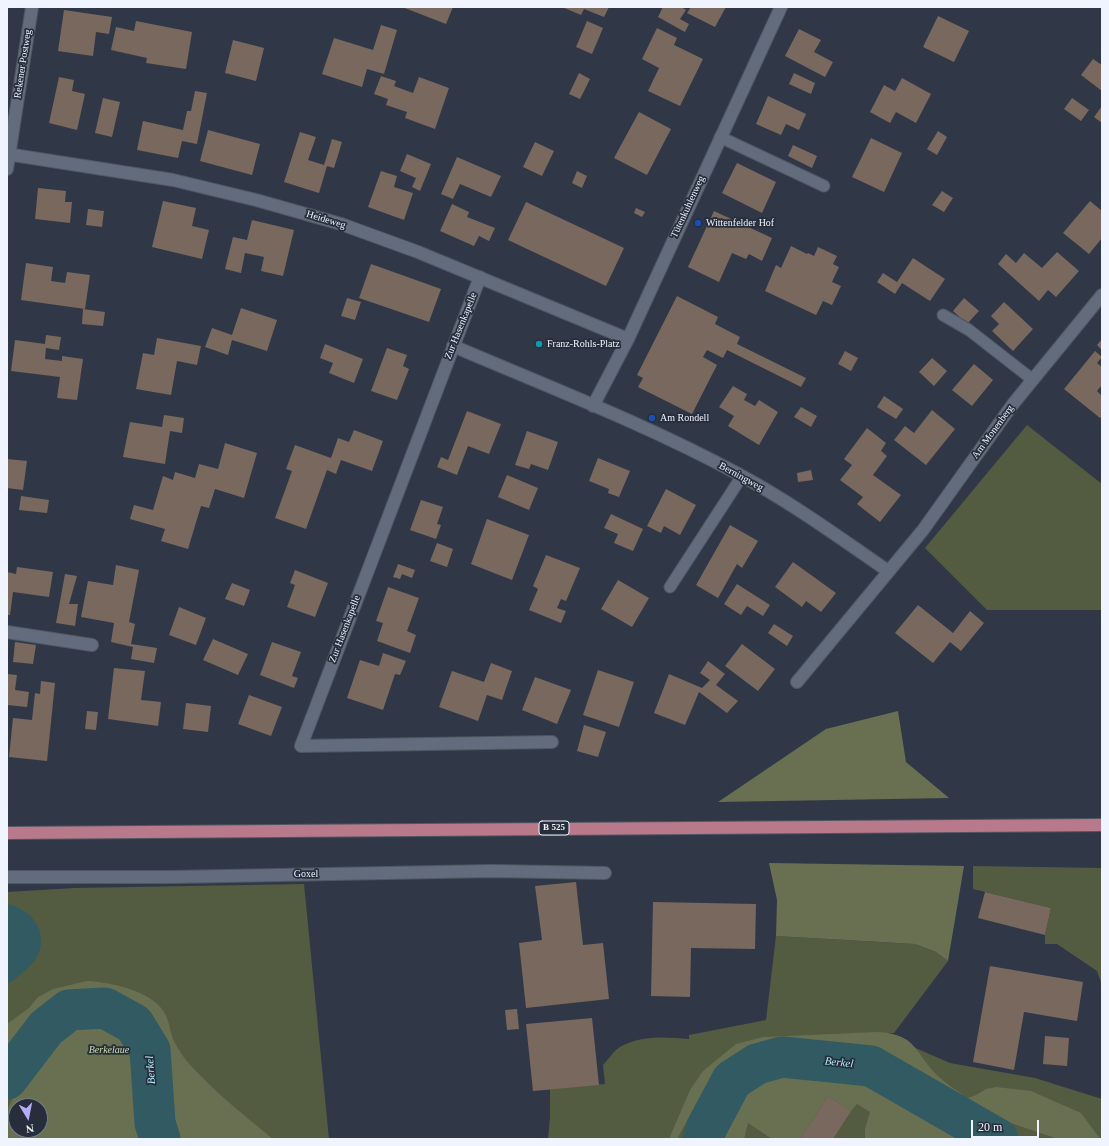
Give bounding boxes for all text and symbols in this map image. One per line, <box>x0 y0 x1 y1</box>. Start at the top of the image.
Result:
street label: Rekener Postweg <box>12 29 34 99</box>
street label: Tütenkuhlenweg <box>668 174 708 240</box>
street label: Heideweg <box>305 208 347 232</box>
place label: Wittenfelder Hof <box>706 217 774 229</box>
marker: Wittenfelder Hof <box>693 218 703 228</box>
street label: Zur Hasenkapelle <box>442 291 480 361</box>
place label: Franz-Rohls-Platz <box>547 338 620 350</box>
marker: Franz-Rohls-Platz <box>534 339 544 349</box>
street label: Am Monenberg <box>970 403 1016 461</box>
place label: Am Rondell <box>660 412 709 424</box>
marker: Am Rondell <box>647 413 657 423</box>
street label: Berningweg <box>717 460 765 494</box>
street label: Zur Hasenkapelle <box>327 594 363 664</box>
road number: B 525 <box>539 821 569 835</box>
street label: Goxel <box>294 868 318 880</box>
park label: Berkelaue <box>89 1044 129 1056</box>
water label: Berkel <box>143 1055 159 1085</box>
water label: Berkel <box>824 1055 854 1071</box>
north arrow <box>8 1098 48 1138</box>
scale bar <box>973 1112 1041 1138</box>
text: 20 m <box>978 1120 1002 1134</box>
text: N <box>25 1122 35 1135</box>

